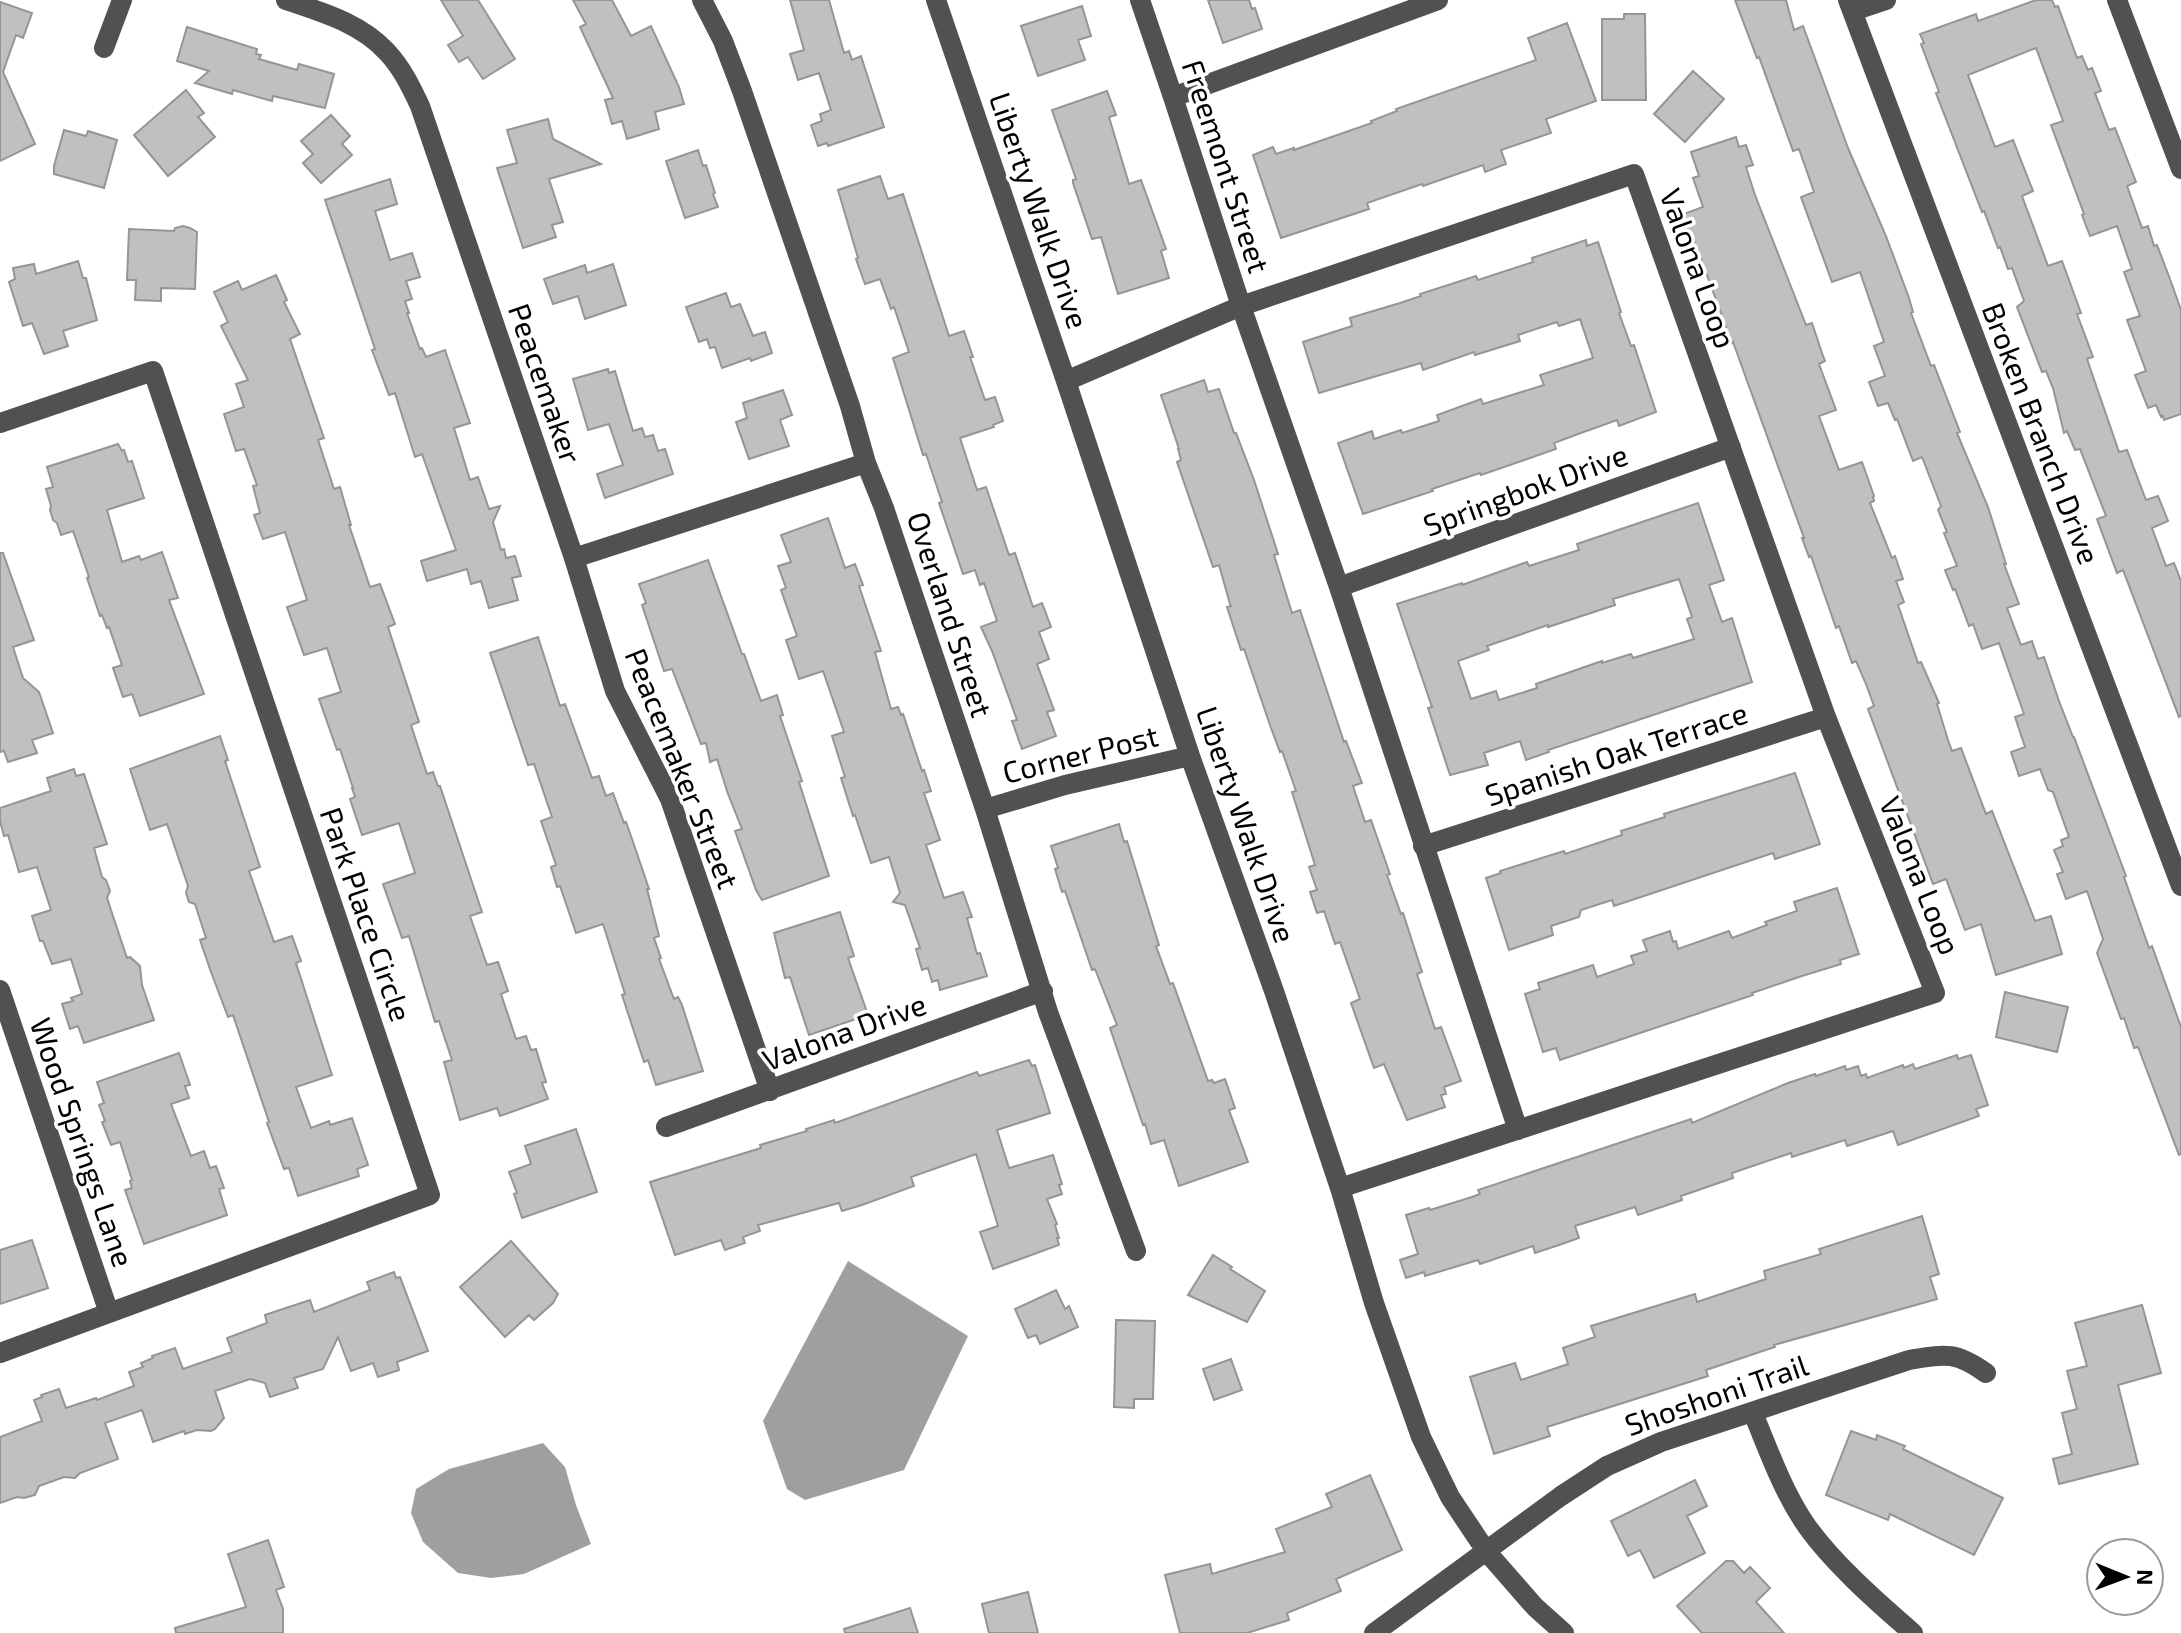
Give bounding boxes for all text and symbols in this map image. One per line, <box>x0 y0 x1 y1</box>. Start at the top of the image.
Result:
street label: Freemont Street <box>1176 55 1278 277</box>
street label: Liberty Walk Drive <box>983 87 1097 333</box>
street label: Valona Loop <box>1653 183 1745 353</box>
street label: Broken Branch Drive <box>1976 297 2108 569</box>
street label: Peacemaker <box>502 298 590 468</box>
street label: Springbok Drive <box>1418 435 1632 543</box>
street label: Overland Street <box>901 507 1001 721</box>
street label: Peacemaker Street <box>618 643 748 893</box>
street label: Spanish Oak Terrace <box>1480 694 1752 812</box>
street label: Liberty Walk Drive <box>1190 701 1304 947</box>
street label: Corner Post <box>998 716 1162 790</box>
street label: Valona Loop <box>1873 791 1969 959</box>
street label: Park Place Circle <box>314 802 420 1026</box>
street label: Valona Drive <box>757 985 931 1077</box>
street label: Wood Springs Lane <box>23 1013 143 1271</box>
street label: Shoshoni Trail <box>1620 1346 1812 1442</box>
north arrow <box>2085 1537 2165 1617</box>
text: N <box>2133 1569 2159 1586</box>

